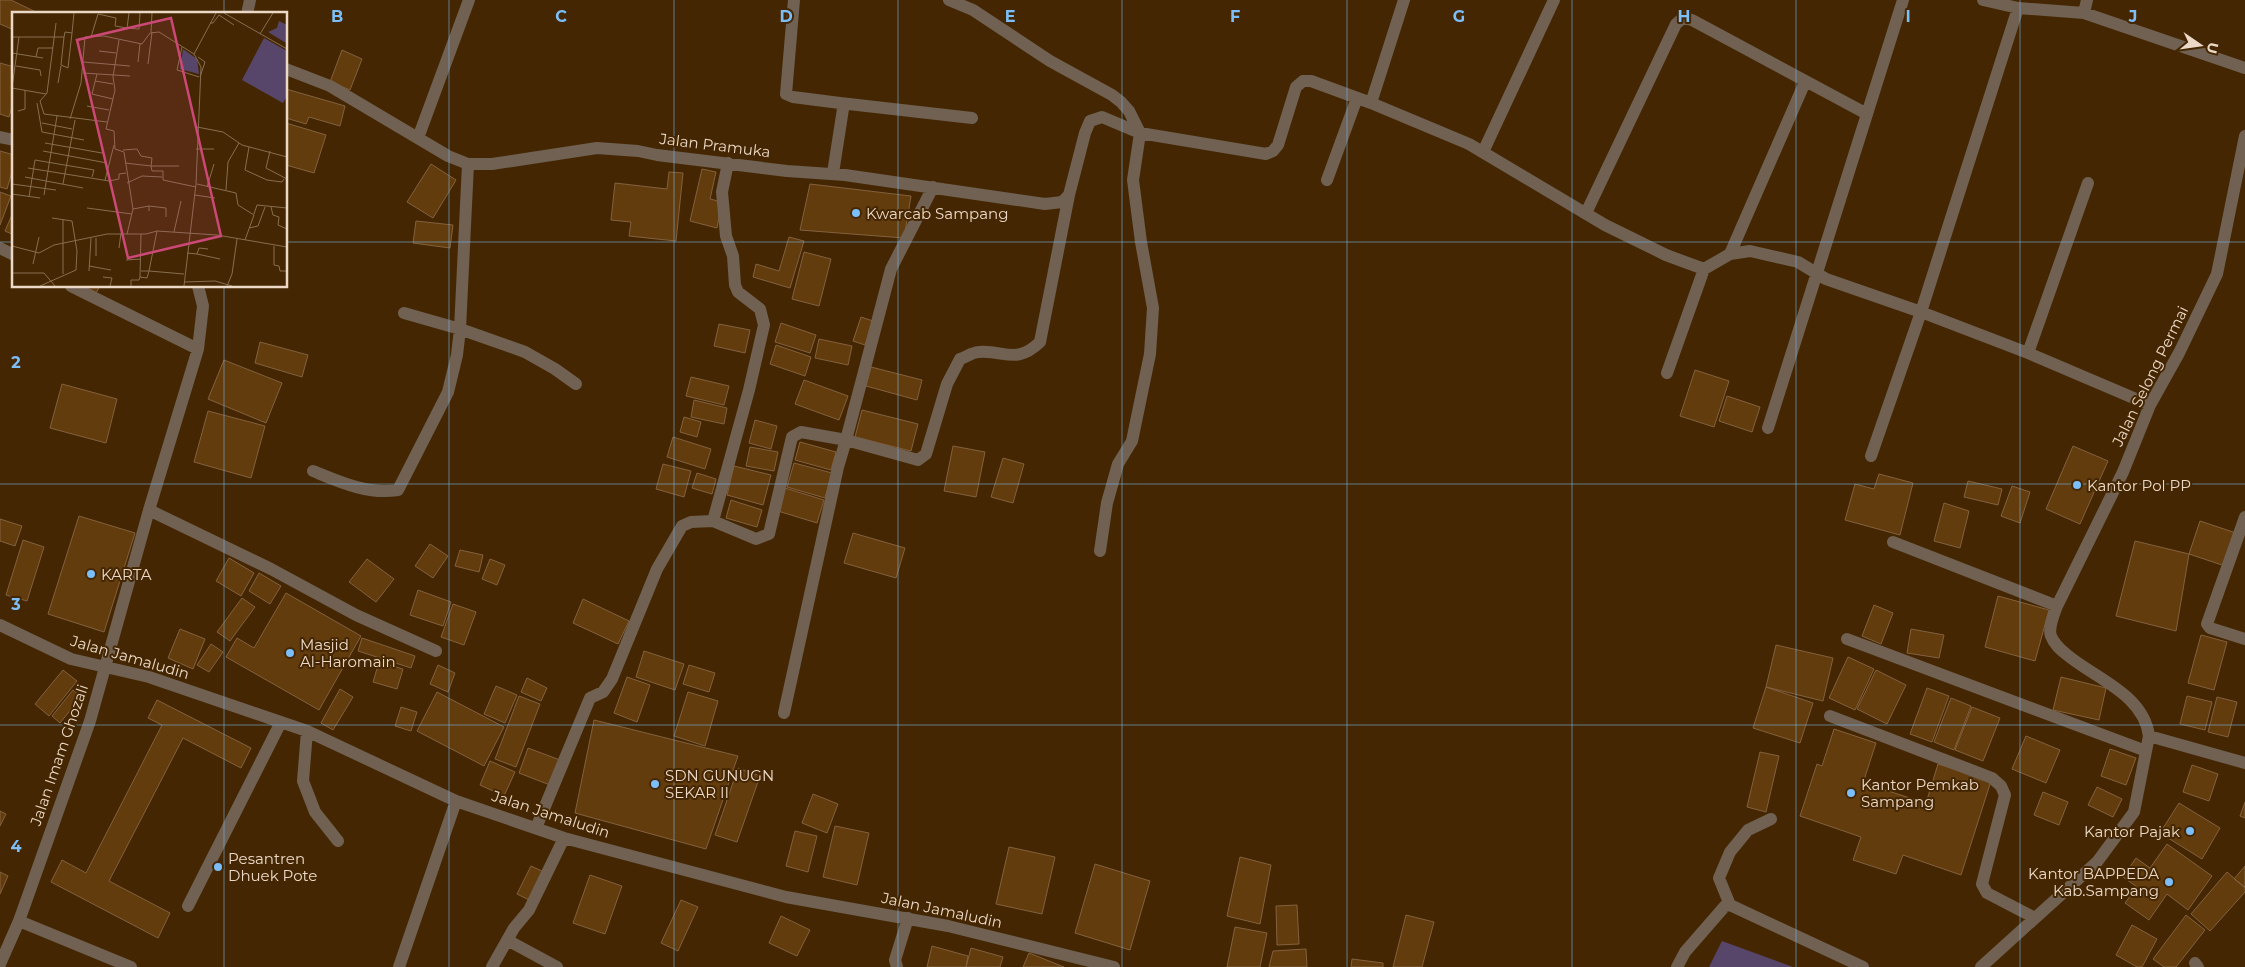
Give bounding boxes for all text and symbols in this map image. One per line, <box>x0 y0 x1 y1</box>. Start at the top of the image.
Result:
text: B <box>331 7 343 26</box>
text: C <box>555 7 567 26</box>
text: D <box>779 7 793 26</box>
text: E <box>1005 7 1015 26</box>
text: F <box>1230 7 1240 26</box>
text: G <box>1453 7 1465 26</box>
text: H <box>1678 7 1690 26</box>
text: I <box>1905 7 1911 26</box>
text: J <box>2128 7 2137 26</box>
inset map <box>12 12 288 288</box>
north arrow <box>2175 20 2225 70</box>
text: U <box>2203 41 2223 55</box>
street label: Jalan Pramuka <box>657 129 772 161</box>
place label: Kwarcab Sampang <box>866 204 1008 223</box>
marker: Kwarcab Sampang <box>850 207 862 219</box>
street label: Jalan Selong Permai <box>2107 303 2192 450</box>
text: 2 <box>11 353 21 372</box>
place label: Kantor Pol PP <box>2087 476 2191 495</box>
marker: Kantor Pol PP <box>2071 479 2083 491</box>
place label: KARTA <box>101 565 152 584</box>
marker: KARTA <box>85 568 97 580</box>
text: 3 <box>10 595 21 614</box>
street label: Jalan Jamaludin <box>67 631 192 683</box>
place label: Masjid Al-Haromain <box>300 635 396 671</box>
marker: Masjid Al-Haromain <box>284 647 296 659</box>
street label: Jalan Imam Ghozali <box>26 682 92 829</box>
place label: SDN GUNUGN SEKAR II <box>665 766 774 802</box>
place label: Kantor Pemkab Sampang <box>1861 775 1979 811</box>
marker: SDN GUNUGN SEKAR II <box>649 778 661 790</box>
street label: Jalan Jamaludin <box>489 786 612 842</box>
marker: Kantor Pemkab Sampang <box>1845 787 1857 799</box>
place label: Kantor Pajak <box>2084 822 2180 841</box>
marker: Kantor Pajak <box>2184 825 2196 837</box>
text: 4 <box>10 837 22 856</box>
place label: Pesantren Dhuek Pote <box>228 849 317 885</box>
marker: Pesantren Dhuek Pote <box>212 861 224 873</box>
place label: Kantor BAPPEDA Kab.Sampang <box>2028 864 2159 900</box>
marker: Kantor BAPPEDA Kab.Sampang <box>2163 876 2175 888</box>
street label: Jalan Jamaludin <box>879 888 1004 932</box>

